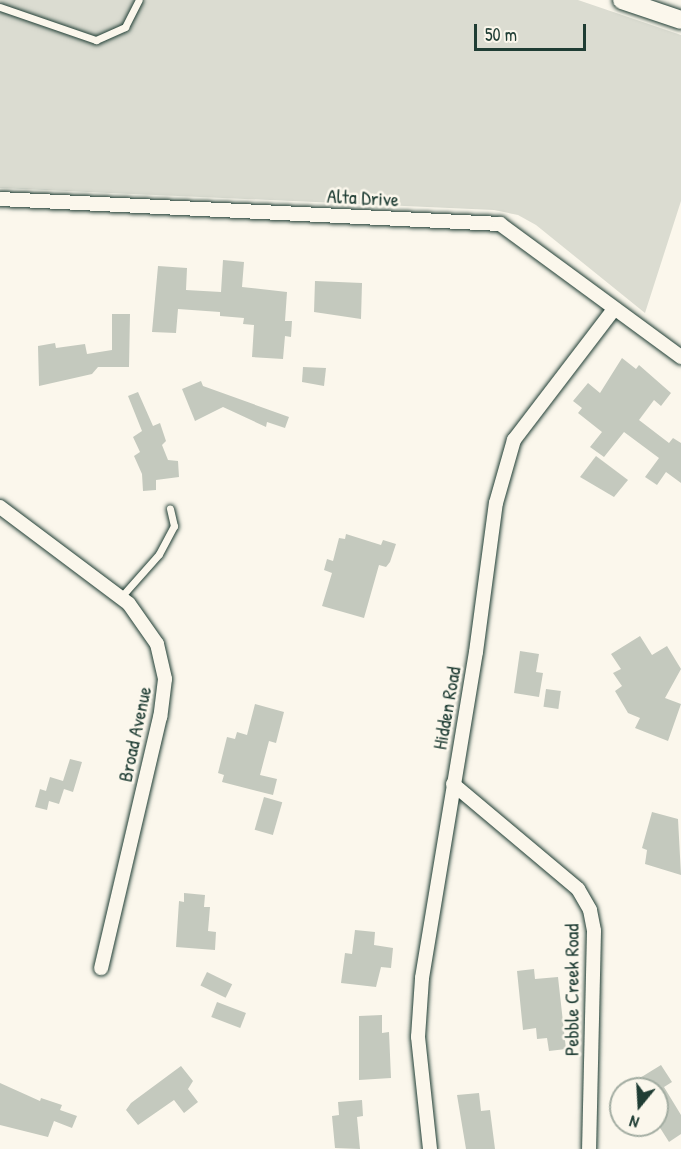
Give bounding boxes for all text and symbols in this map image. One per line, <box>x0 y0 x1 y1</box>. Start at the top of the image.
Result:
scale bar <box>477 12 590 50</box>
text: 50 m <box>485 22 517 47</box>
street label: Alta Drive <box>326 183 400 211</box>
street label: Hidden Road <box>427 665 465 751</box>
street label: Broad Avenue <box>112 684 156 784</box>
street label: Pebble Creek Road <box>559 924 583 1056</box>
north arrow <box>609 1077 669 1137</box>
text: N <box>627 1110 642 1134</box>

